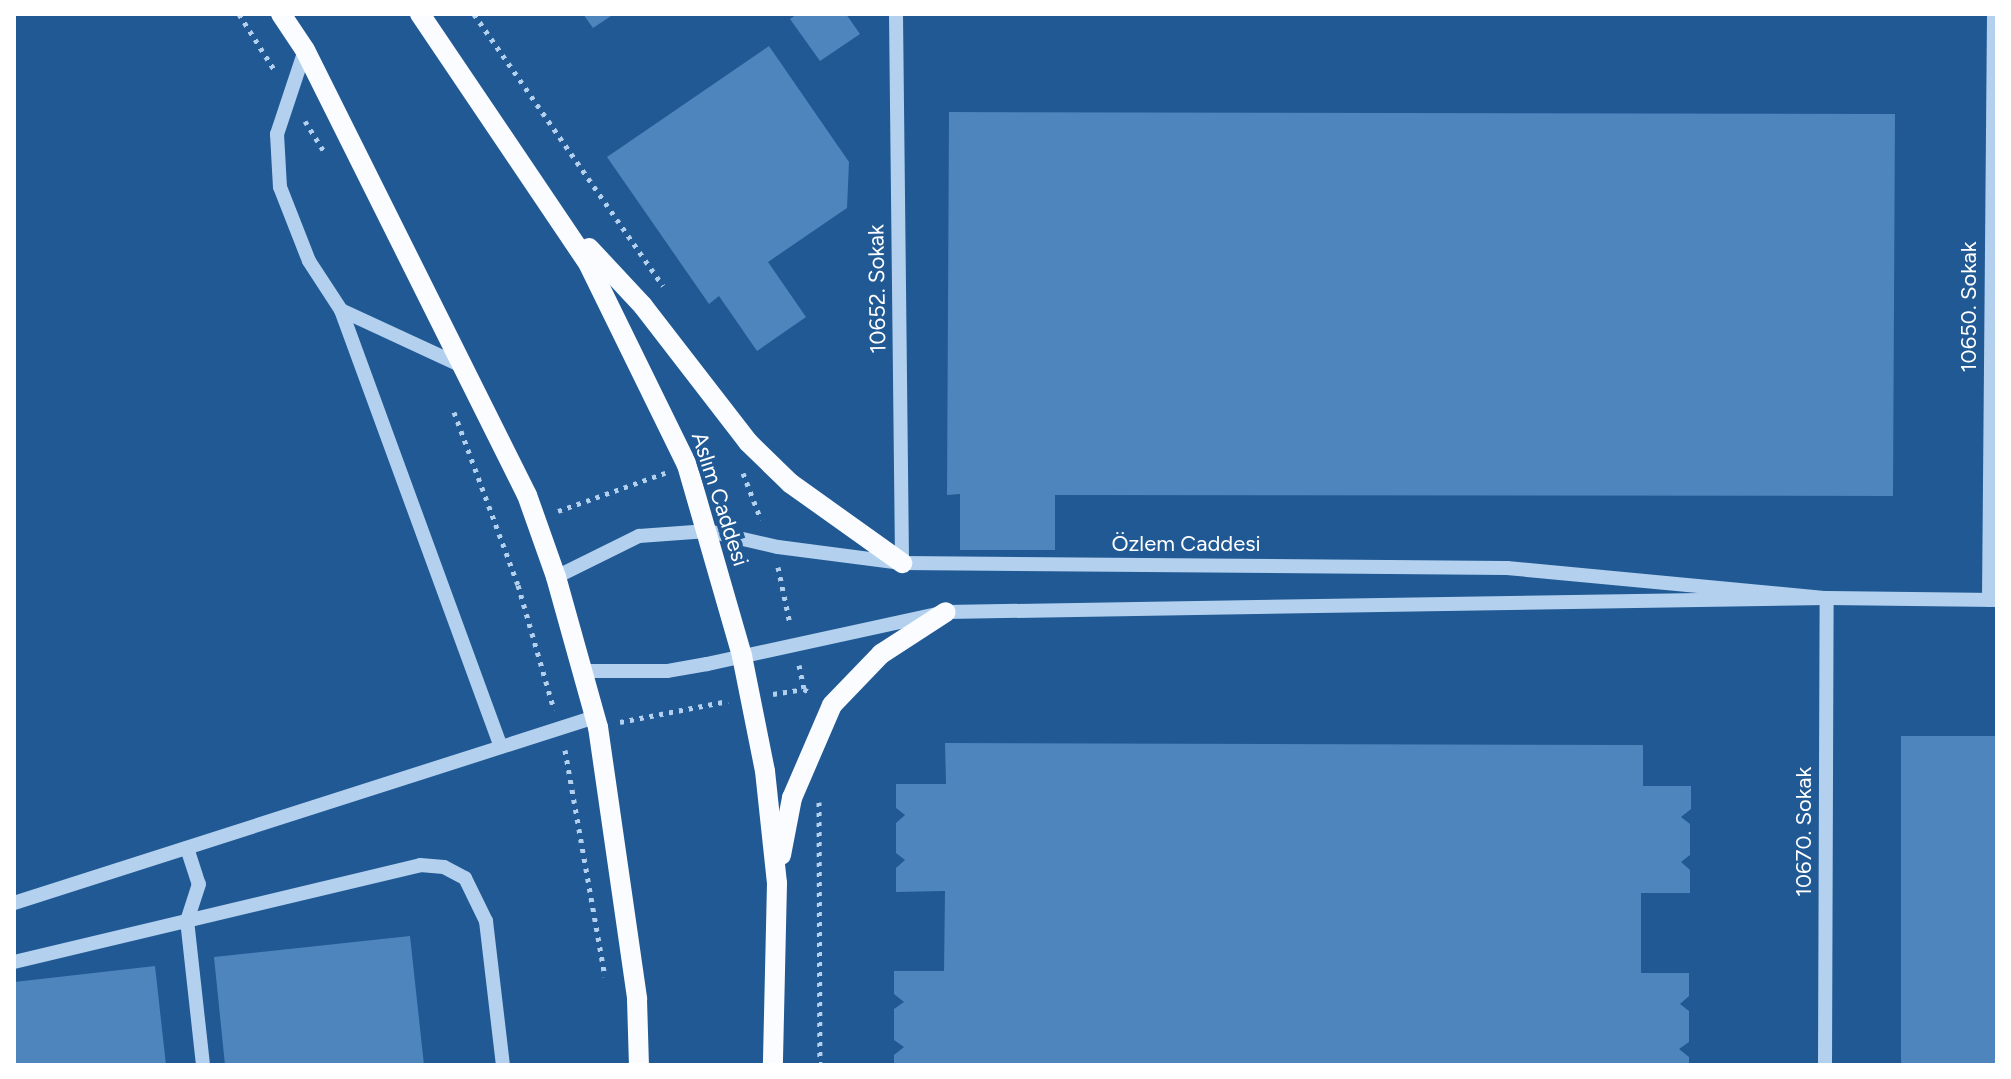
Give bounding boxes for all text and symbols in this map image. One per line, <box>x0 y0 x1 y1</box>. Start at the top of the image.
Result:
street label: 10652. Sokak <box>863 224 891 354</box>
street label: 10650. Sokak <box>1956 242 1982 372</box>
street label: Aslım Caddesi <box>686 429 754 569</box>
street label: Özlem Caddesi <box>1111 531 1261 557</box>
street label: 10670. Sokak <box>1791 767 1817 897</box>

